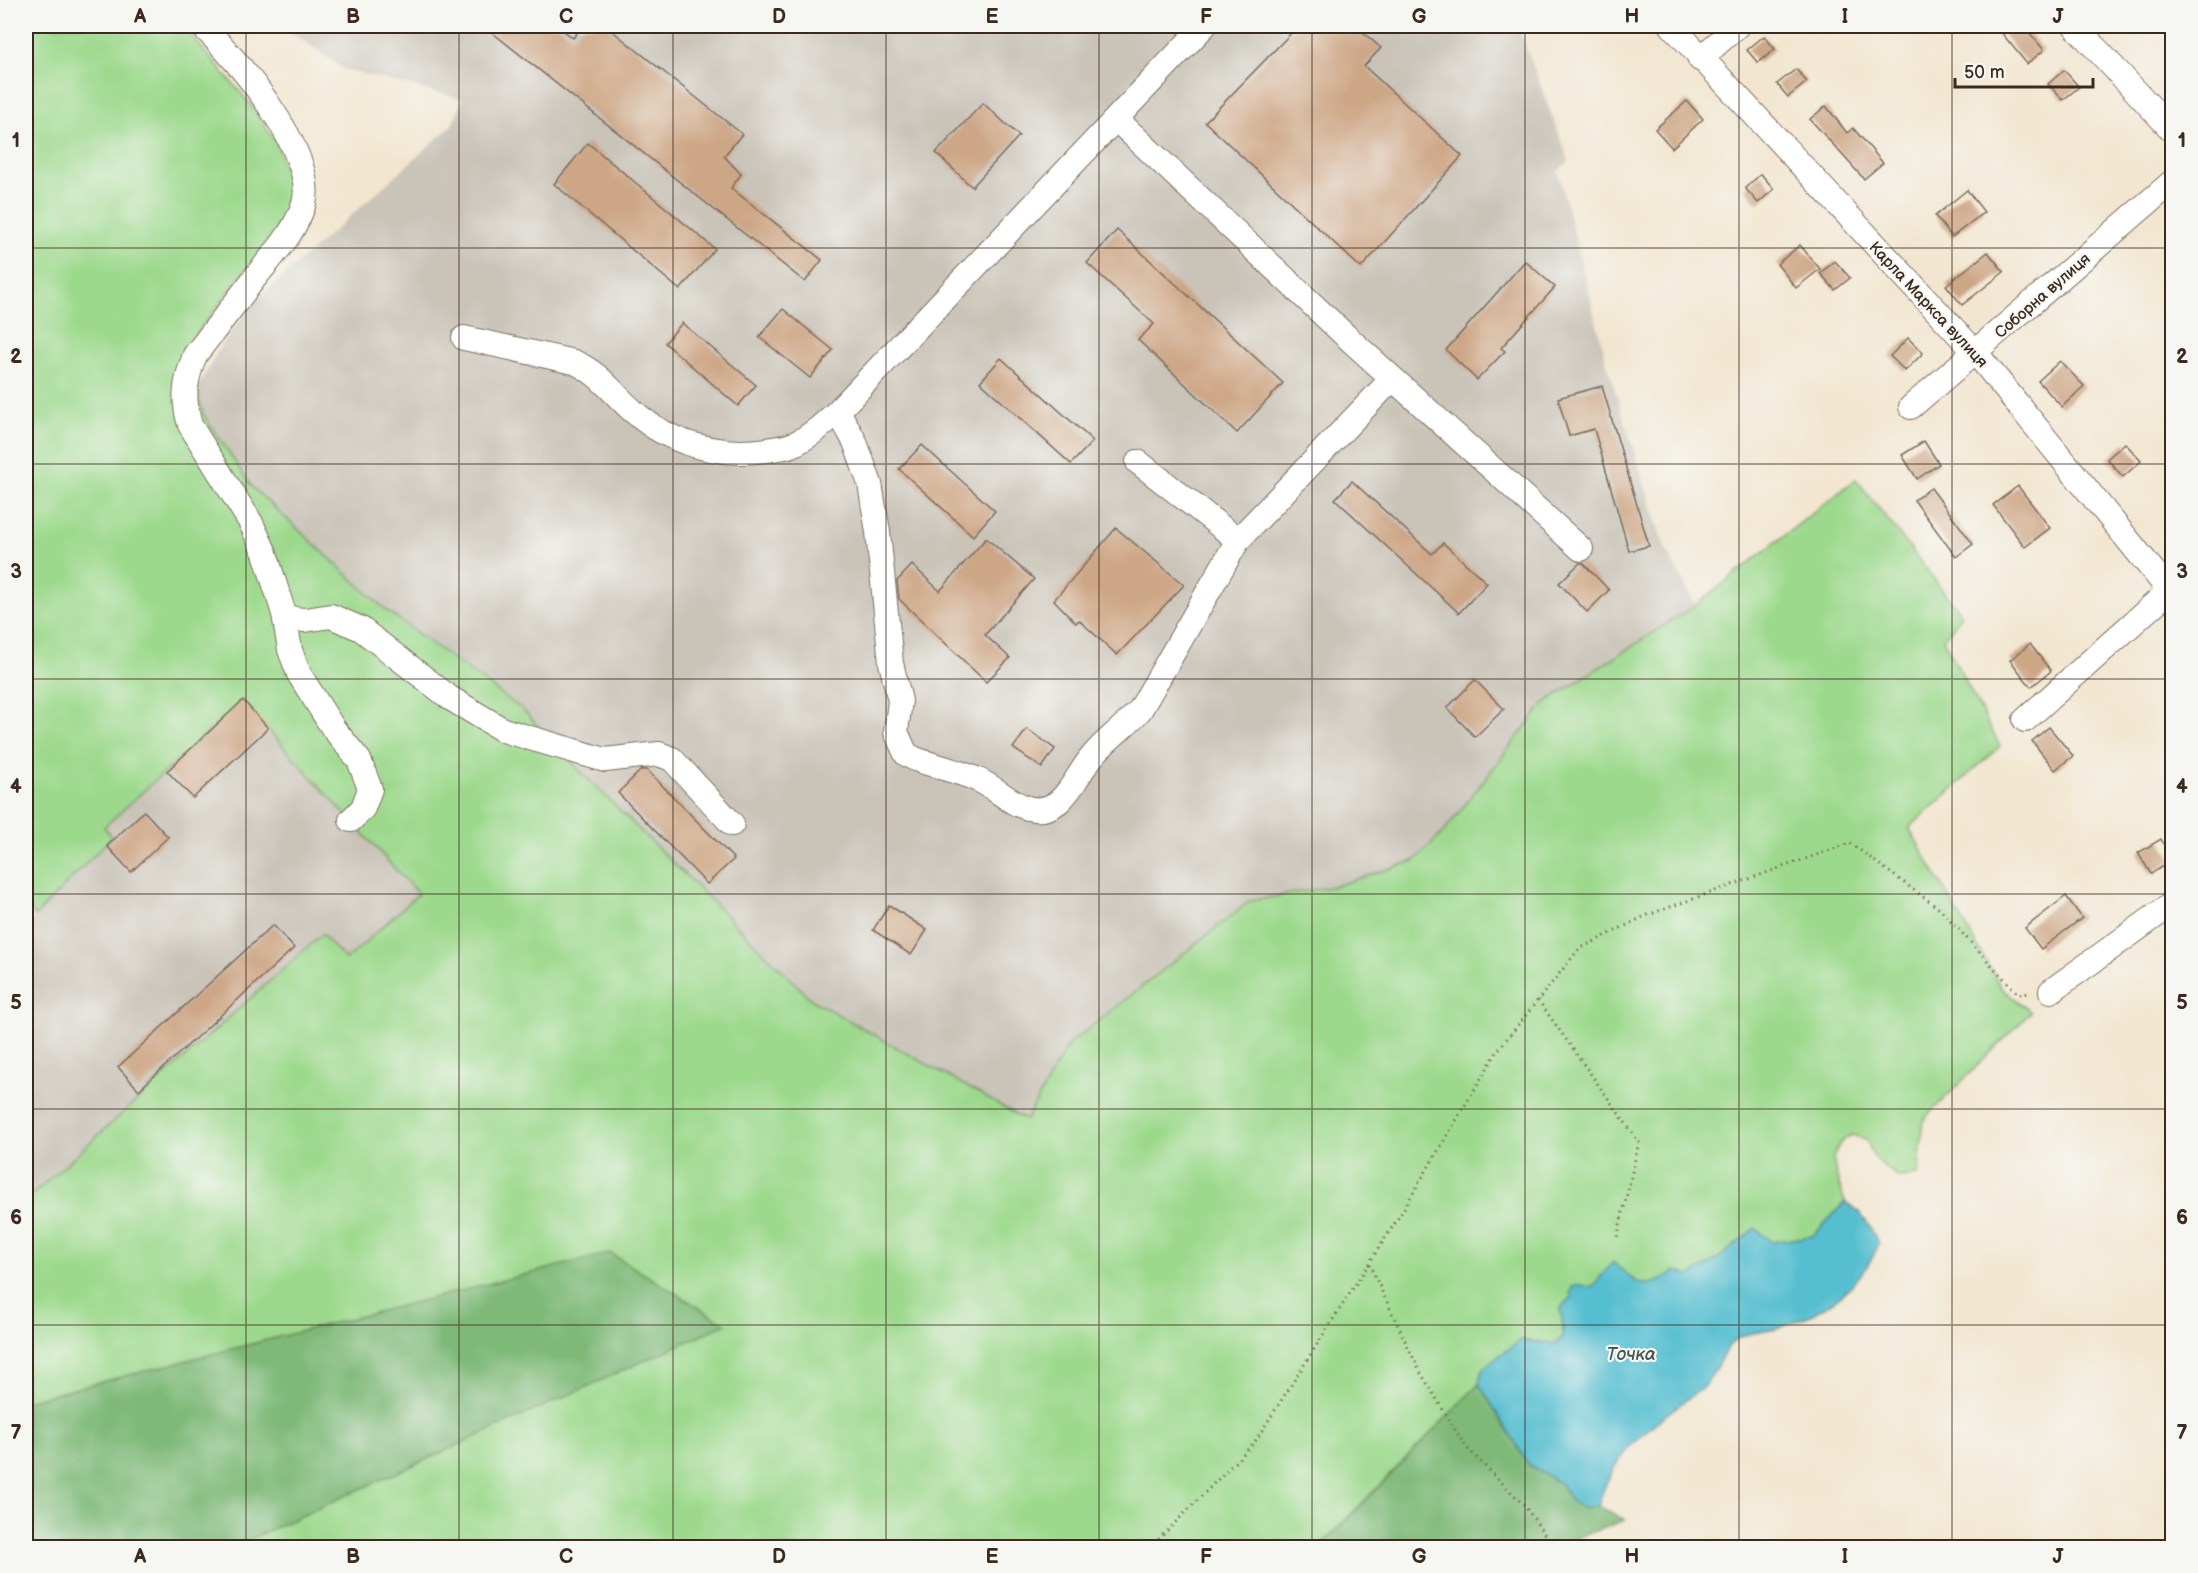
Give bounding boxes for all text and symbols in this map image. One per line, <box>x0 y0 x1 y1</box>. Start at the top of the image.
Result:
text: A <box>133 5 147 29</box>
text: B <box>346 5 360 29</box>
text: C <box>559 5 573 29</box>
text: D <box>772 5 786 29</box>
text: E <box>986 5 999 29</box>
text: F <box>1200 5 1212 29</box>
text: G <box>1412 5 1427 29</box>
text: H <box>1625 5 1639 29</box>
text: I <box>1842 5 1848 29</box>
text: J <box>2053 5 2065 29</box>
scale bar <box>1955 51 2093 89</box>
text: 50 m <box>1964 62 2005 83</box>
text: 1 <box>12 129 20 153</box>
text: 1 <box>2178 129 2186 153</box>
street label: Карла Маркса вулиця <box>1865 238 1991 372</box>
street label: Соборна вулиця <box>1991 249 2095 343</box>
text: 2 <box>10 345 22 369</box>
text: 2 <box>2176 345 2188 369</box>
text: 3 <box>10 560 22 584</box>
text: 3 <box>2176 560 2188 584</box>
text: 4 <box>10 775 22 799</box>
text: 4 <box>2176 775 2188 799</box>
text: 5 <box>10 991 22 1015</box>
text: 5 <box>2176 991 2188 1015</box>
text: 6 <box>10 1206 22 1230</box>
text: 6 <box>2176 1206 2188 1230</box>
water label: Точка <box>1606 1344 1656 1365</box>
text: 7 <box>10 1421 22 1445</box>
text: 7 <box>2176 1421 2188 1445</box>
text: A <box>133 1545 147 1569</box>
text: B <box>346 1545 360 1569</box>
text: C <box>559 1545 573 1569</box>
text: D <box>772 1545 786 1569</box>
text: E <box>986 1545 999 1569</box>
text: F <box>1200 1545 1212 1569</box>
text: G <box>1412 1545 1427 1569</box>
text: H <box>1625 1545 1639 1569</box>
text: I <box>1842 1545 1848 1569</box>
text: J <box>2053 1545 2065 1569</box>

